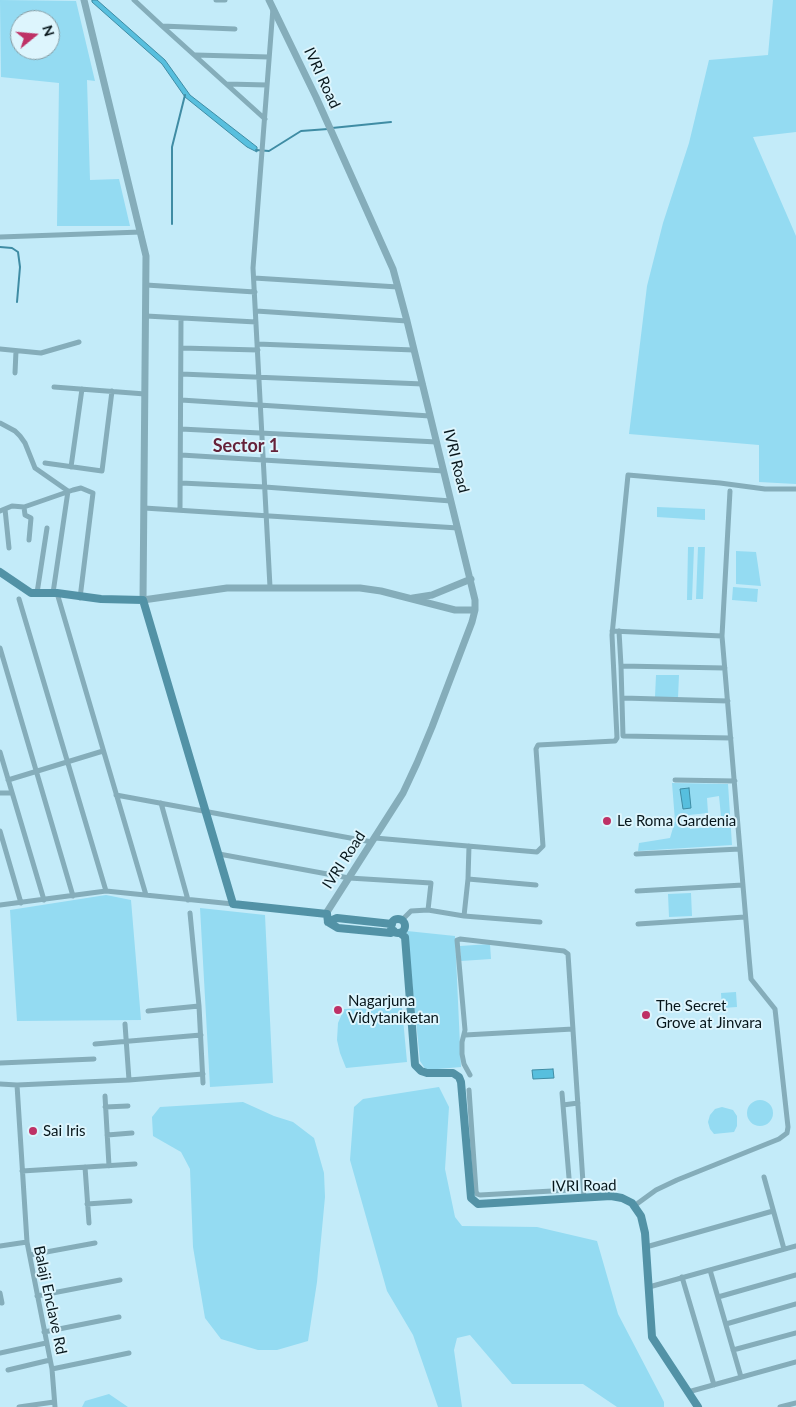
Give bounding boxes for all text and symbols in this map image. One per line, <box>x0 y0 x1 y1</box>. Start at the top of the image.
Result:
north arrow <box>10 10 60 60</box>
text: N <box>39 23 59 38</box>
street label: IVRI Road <box>300 45 344 111</box>
street label: IVRI Road <box>439 427 473 495</box>
district label: Sector 1 <box>213 435 279 457</box>
place label: Le Roma Gardenia <box>617 812 736 830</box>
marker: Le Roma Gardenia <box>601 815 613 827</box>
street label: IVRI Road <box>319 828 369 892</box>
place label: Nagarjuna Vidytaniketan <box>348 992 439 1027</box>
place label: The Secret Grove at Jinvara <box>656 997 762 1032</box>
marker: Nagarjuna Vidytaniketan <box>332 1004 344 1016</box>
marker: The Secret Grove at Jinvara <box>640 1009 652 1021</box>
place label: Sai Iris <box>43 1122 86 1140</box>
marker: Sai Iris <box>27 1125 39 1137</box>
street label: IVRI Road <box>551 1176 617 1196</box>
street label: Balaji Enclave Rd <box>30 1244 70 1356</box>

